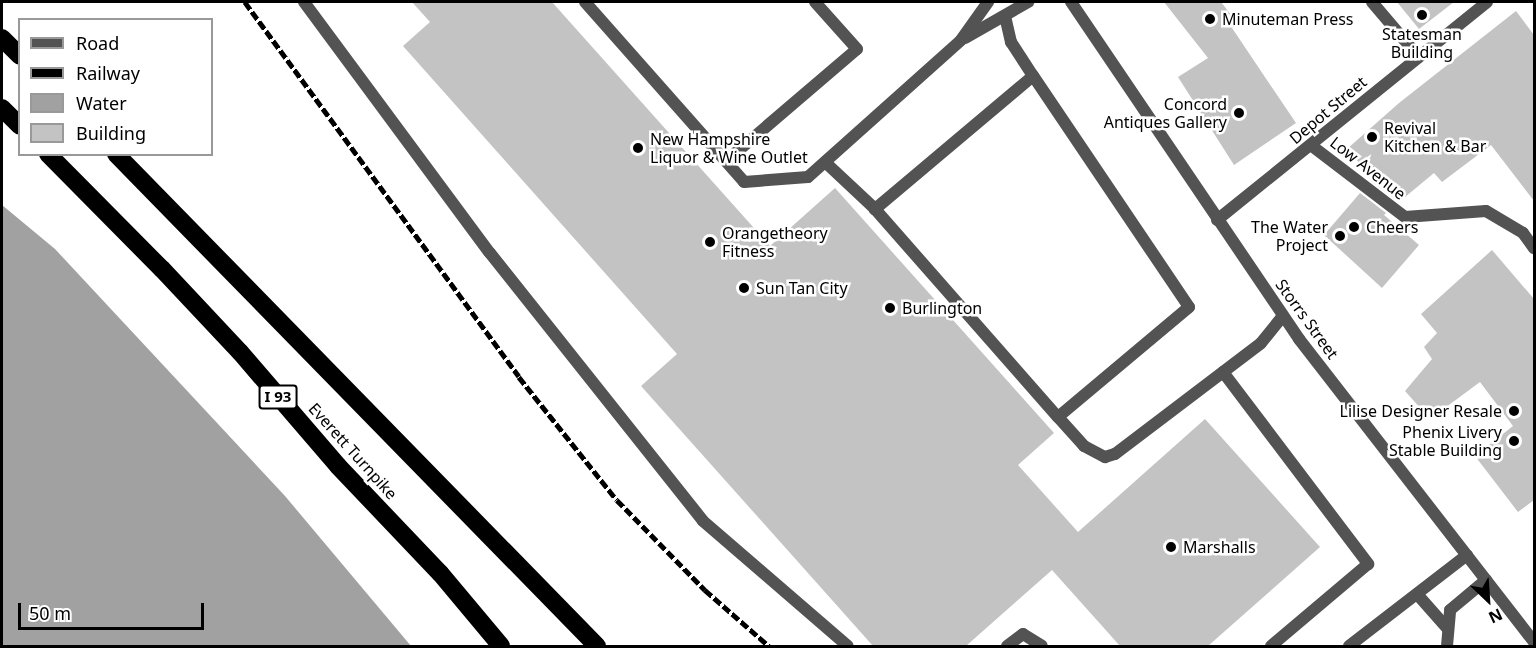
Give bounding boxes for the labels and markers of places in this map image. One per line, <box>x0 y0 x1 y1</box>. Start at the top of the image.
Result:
marker: Statesman Building <box>1415 8 1429 22</box>
place label: Minuteman Press <box>1222 9 1354 29</box>
marker: Minuteman Press <box>1203 12 1217 26</box>
place label: Statesman Building <box>1382 24 1462 62</box>
place label: Concord Antiques Gallery <box>1104 94 1227 132</box>
marker: Concord Antiques Gallery <box>1232 106 1246 120</box>
place label: Revival Kitchen & Bar <box>1384 118 1486 156</box>
place label: New Hampshire Liquor & Wine Outlet <box>650 129 808 167</box>
marker: Revival Kitchen & Bar <box>1365 130 1379 144</box>
marker: New Hampshire Liquor & Wine Outlet <box>631 141 645 155</box>
place label: The Water Project <box>1251 217 1328 255</box>
place label: Cheers <box>1366 217 1418 237</box>
marker: Cheers <box>1347 220 1361 234</box>
place label: Orangetheory Fitness <box>722 223 828 261</box>
marker: The Water Project <box>1333 229 1347 243</box>
marker: Orangetheory Fitness <box>703 235 717 249</box>
place label: Sun Tan City <box>756 278 848 298</box>
marker: Sun Tan City <box>737 281 751 295</box>
place label: Burlington <box>902 298 982 318</box>
marker: Burlington <box>883 301 897 315</box>
place label: Lilise Designer Resale <box>1340 401 1502 421</box>
marker: Lilise Designer Resale <box>1507 404 1521 418</box>
place label: Phenix Livery Stable Building <box>1389 422 1502 460</box>
marker: Phenix Livery Stable Building <box>1507 434 1521 448</box>
place label: Marshalls <box>1183 537 1256 557</box>
marker: Marshalls <box>1164 540 1178 554</box>

